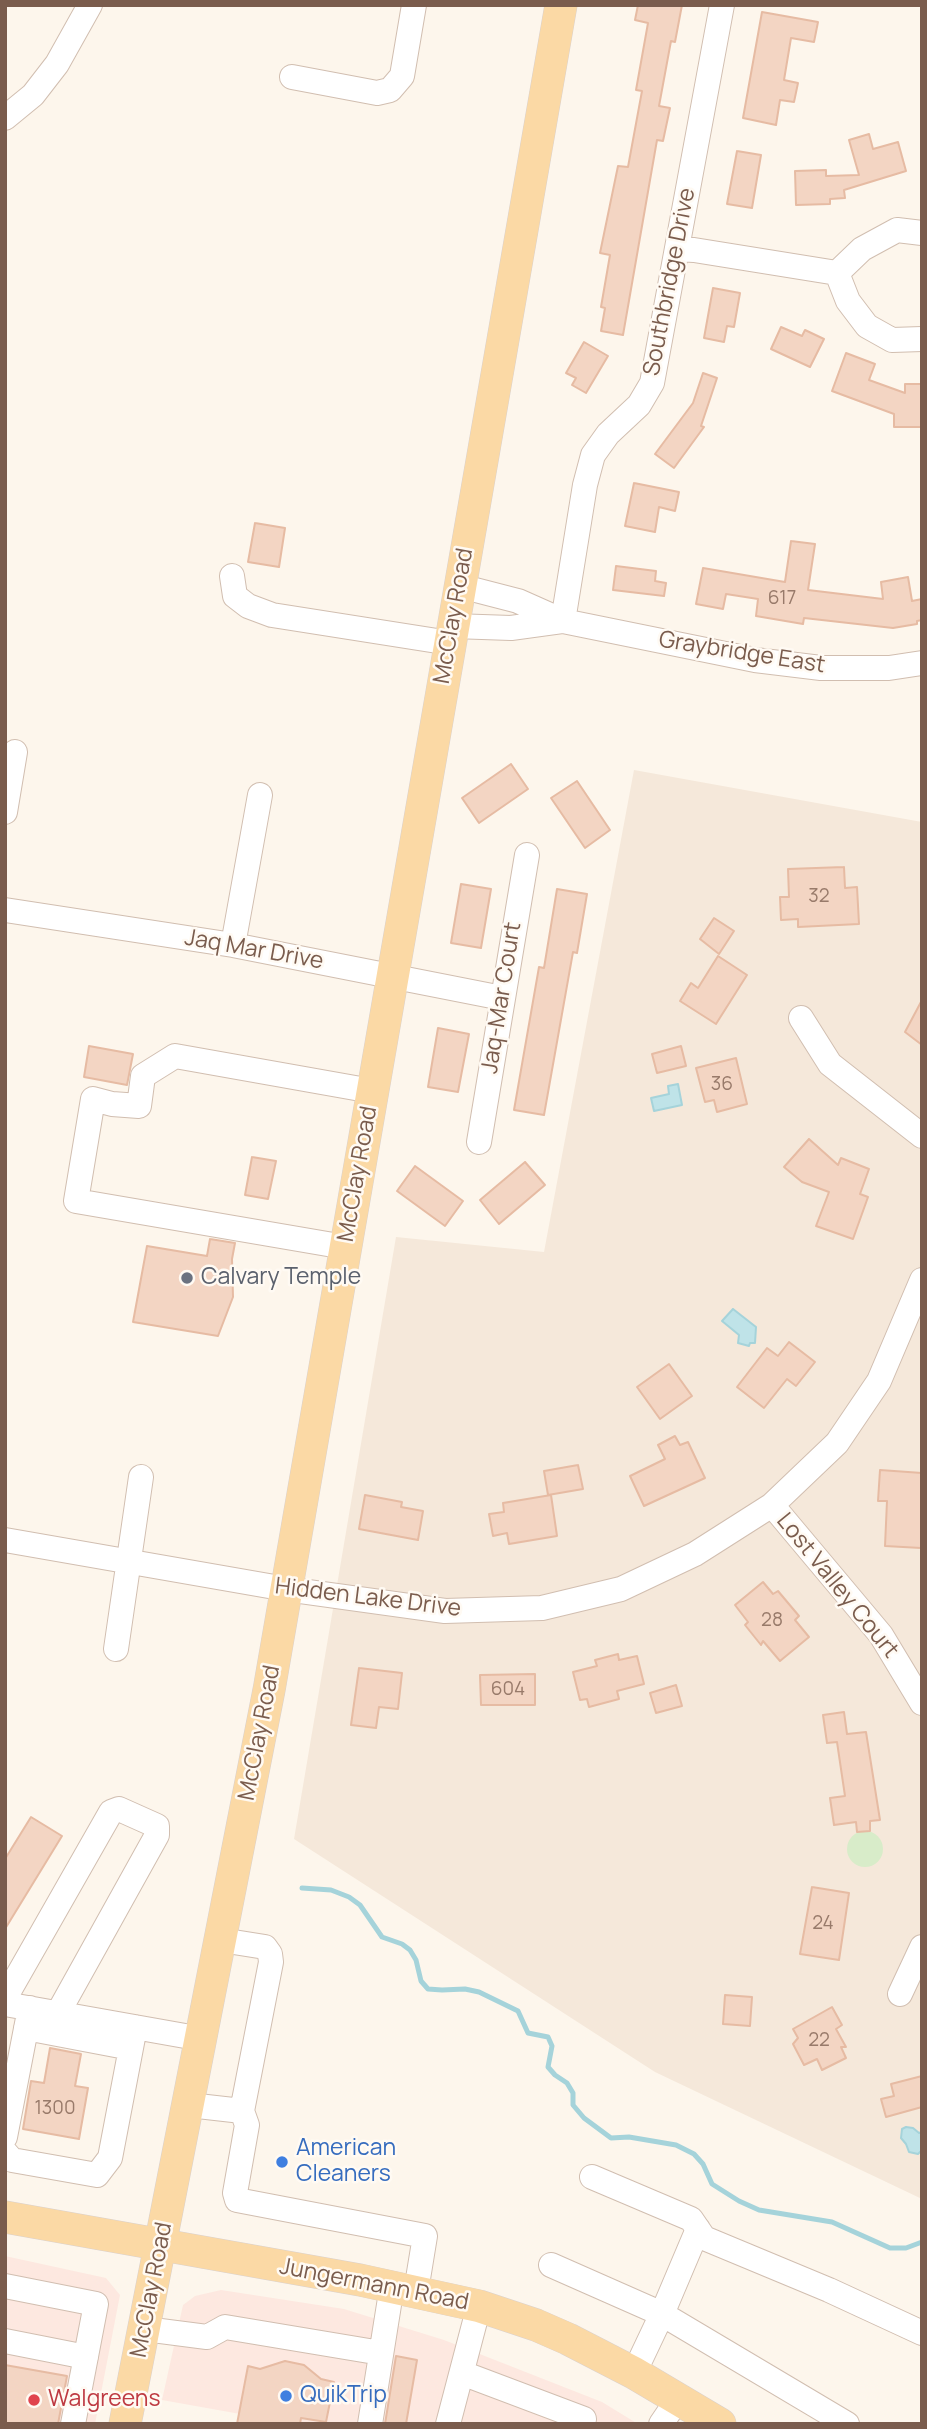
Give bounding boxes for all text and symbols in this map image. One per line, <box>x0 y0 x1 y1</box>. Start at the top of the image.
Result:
street label: Southbridge Drive <box>638 186 702 378</box>
street label: McClay Road <box>428 546 480 686</box>
house number: 617 <box>768 588 796 610</box>
street label: Graybridge East <box>657 626 827 680</box>
house number: 32 <box>808 886 830 908</box>
street label: Jaq-Mar Court <box>476 920 528 1076</box>
street label: Jaq Mar Drive <box>182 924 326 976</box>
house number: 36 <box>711 1074 733 1096</box>
street label: McClay Road <box>332 1104 384 1244</box>
place label: Calvary Temple <box>201 1264 361 1292</box>
marker: Calvary Temple <box>179 1270 195 1286</box>
street label: Lost Valley Court <box>770 1508 904 1664</box>
street label: Hidden Lake Drive <box>273 1573 463 1623</box>
house number: 28 <box>761 1610 783 1632</box>
street label: McClay Road <box>233 1663 287 1803</box>
house number: 604 <box>491 1679 525 1701</box>
house number: 24 <box>812 1913 834 1935</box>
house number: 22 <box>808 2030 830 2052</box>
house number: 1300 <box>34 2098 76 2120</box>
place label: American Cleaners <box>296 2135 396 2189</box>
marker: American Cleaners <box>274 2154 290 2170</box>
street label: McClay Road <box>125 2220 179 2360</box>
street label: Jungermann Road <box>277 2253 471 2317</box>
place label: QuikTrip <box>300 2382 387 2410</box>
place label: Walgreens <box>48 2386 161 2414</box>
marker: QuikTrip <box>278 2388 294 2404</box>
marker: Walgreens <box>26 2392 42 2408</box>

